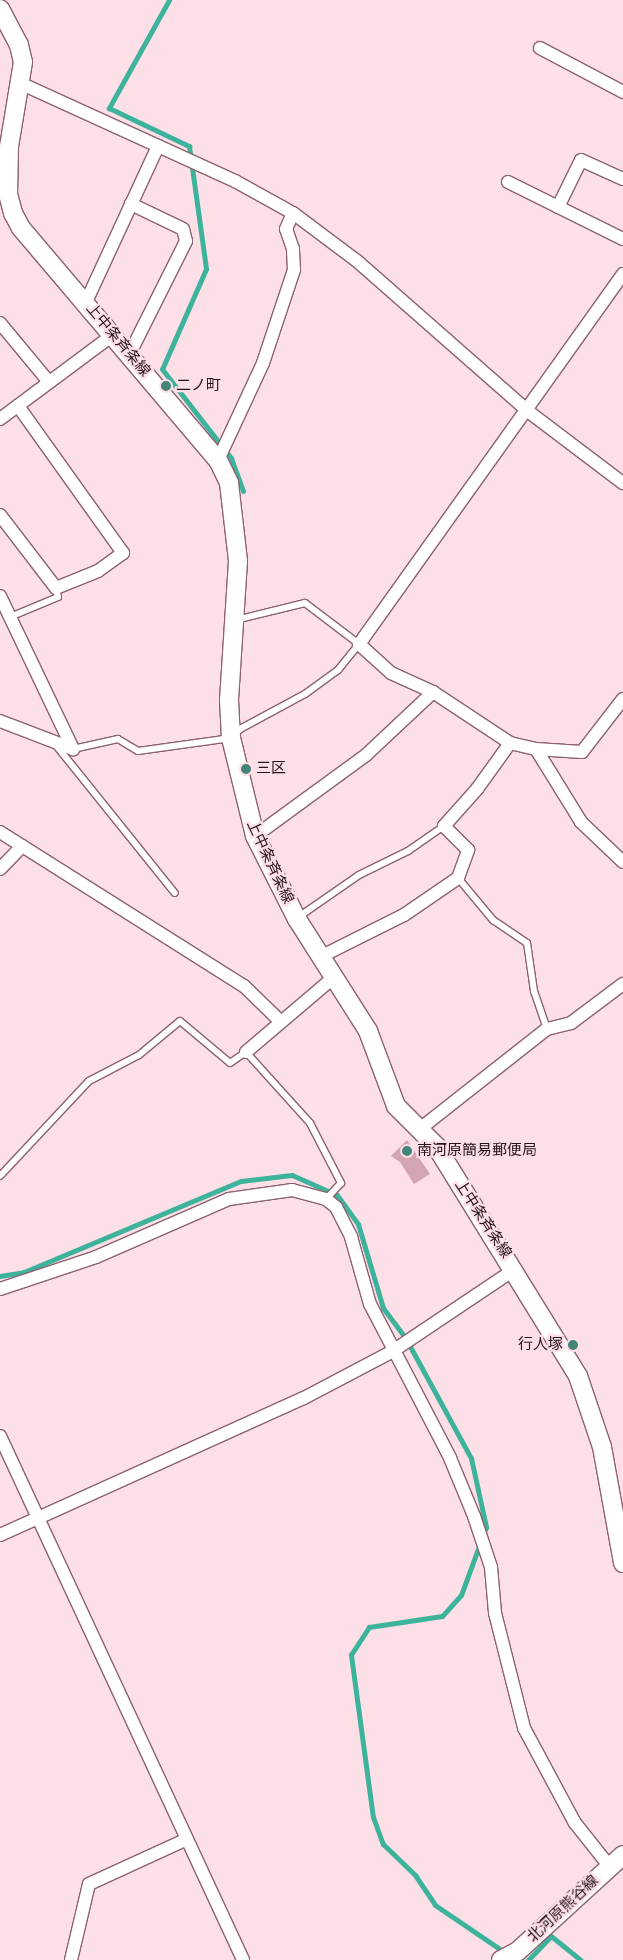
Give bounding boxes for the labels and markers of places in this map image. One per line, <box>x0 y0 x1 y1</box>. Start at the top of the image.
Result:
place label: 二ノ町 <box>176 377 221 395</box>
marker: 二ノ町 <box>160 380 172 392</box>
place label: 三区 <box>256 760 286 778</box>
marker: 三区 <box>240 763 252 775</box>
place label: 南河原簡易郵便局 <box>417 1142 537 1160</box>
marker: 南河原簡易郵便局 <box>401 1145 413 1157</box>
place label: 行人塚 <box>518 1336 563 1354</box>
marker: 行人塚 <box>567 1339 579 1351</box>

